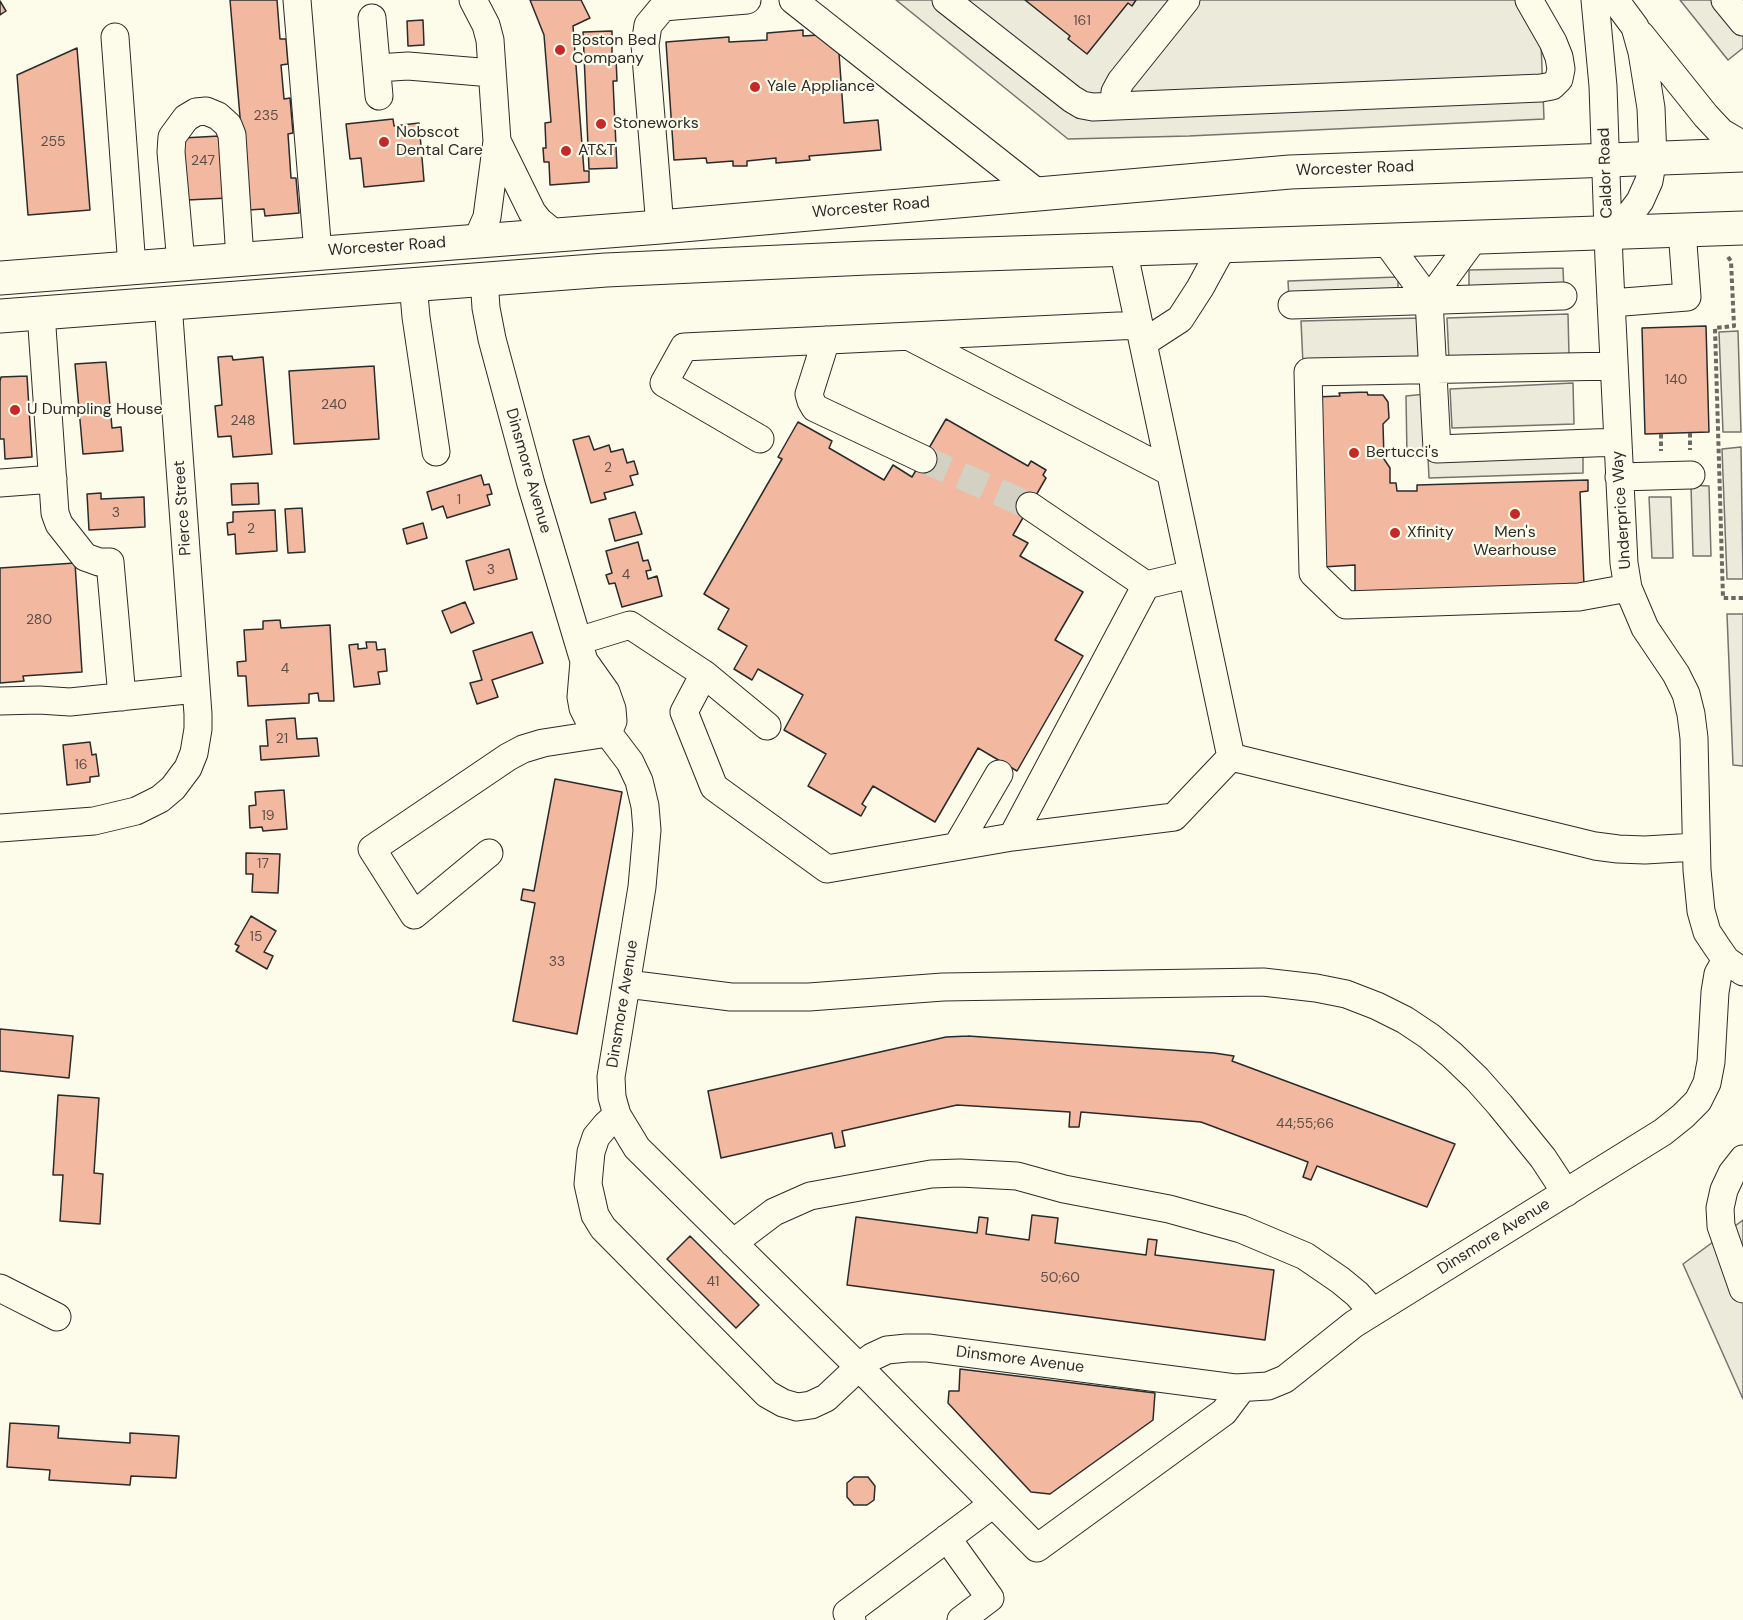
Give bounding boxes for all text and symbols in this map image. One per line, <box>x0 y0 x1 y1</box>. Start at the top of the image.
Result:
house number: 161 <box>1073 13 1091 29</box>
place label: Boston Bed Company <box>572 31 657 69</box>
marker: Boston Bed Company <box>553 43 567 57</box>
place label: Yale Appliance <box>767 77 875 97</box>
marker: Yale Appliance <box>748 80 762 94</box>
house number: 235 <box>254 108 278 124</box>
place label: Stoneworks <box>613 114 699 134</box>
marker: Stoneworks <box>594 117 608 131</box>
place label: Nobscot Dental Care <box>396 123 483 161</box>
street label: Caldor Road <box>1595 127 1617 219</box>
house number: 255 <box>40 134 66 150</box>
marker: Nobscot Dental Care <box>377 135 391 149</box>
place label: AT&T <box>578 141 616 161</box>
marker: AT&T <box>559 144 573 158</box>
house number: 247 <box>191 153 215 169</box>
street label: Worcester Road <box>1296 157 1414 181</box>
street label: Worcester Road <box>811 193 931 223</box>
street label: Worcester Road <box>327 233 447 261</box>
house number: 140 <box>1665 372 1687 388</box>
house number: 240 <box>321 397 347 413</box>
place label: U Dumpling House <box>27 400 163 420</box>
marker: U Dumpling House <box>8 403 22 417</box>
street label: Dinsmore Avenue <box>501 406 555 536</box>
house number: 248 <box>231 413 255 429</box>
place label: Bertucci's <box>1366 443 1439 463</box>
marker: Bertucci's <box>1347 446 1361 460</box>
street label: Underprice Way <box>1608 450 1636 570</box>
street label: Pierce Street <box>170 460 196 556</box>
house number: 2 <box>604 460 612 476</box>
house number: 1 <box>457 492 461 508</box>
house number: 3 <box>112 505 120 521</box>
marker: Men's Wearhouse <box>1508 507 1522 521</box>
house number: 2 <box>247 521 255 537</box>
place label: Xfinity <box>1407 523 1454 543</box>
place label: Men's Wearhouse <box>1473 523 1557 561</box>
marker: Xfinity <box>1388 526 1402 540</box>
house number: 3 <box>487 562 495 578</box>
house number: 4 <box>622 567 630 583</box>
house number: 280 <box>26 612 52 628</box>
house number: 4 <box>281 661 289 677</box>
house number: 21 <box>276 731 288 747</box>
house number: 16 <box>74 757 88 773</box>
house number: 19 <box>261 808 275 824</box>
house number: 17 <box>257 856 269 872</box>
house number: 15 <box>250 929 262 945</box>
street label: Dinsmore Avenue <box>603 939 643 1069</box>
house number: 33 <box>549 954 565 970</box>
house number: 44;55;66 <box>1276 1116 1334 1132</box>
street label: Dinsmore Avenue <box>1434 1195 1554 1279</box>
house number: 50;60 <box>1040 1270 1080 1286</box>
house number: 41 <box>707 1274 719 1290</box>
street label: Dinsmore Avenue <box>955 1343 1085 1377</box>

